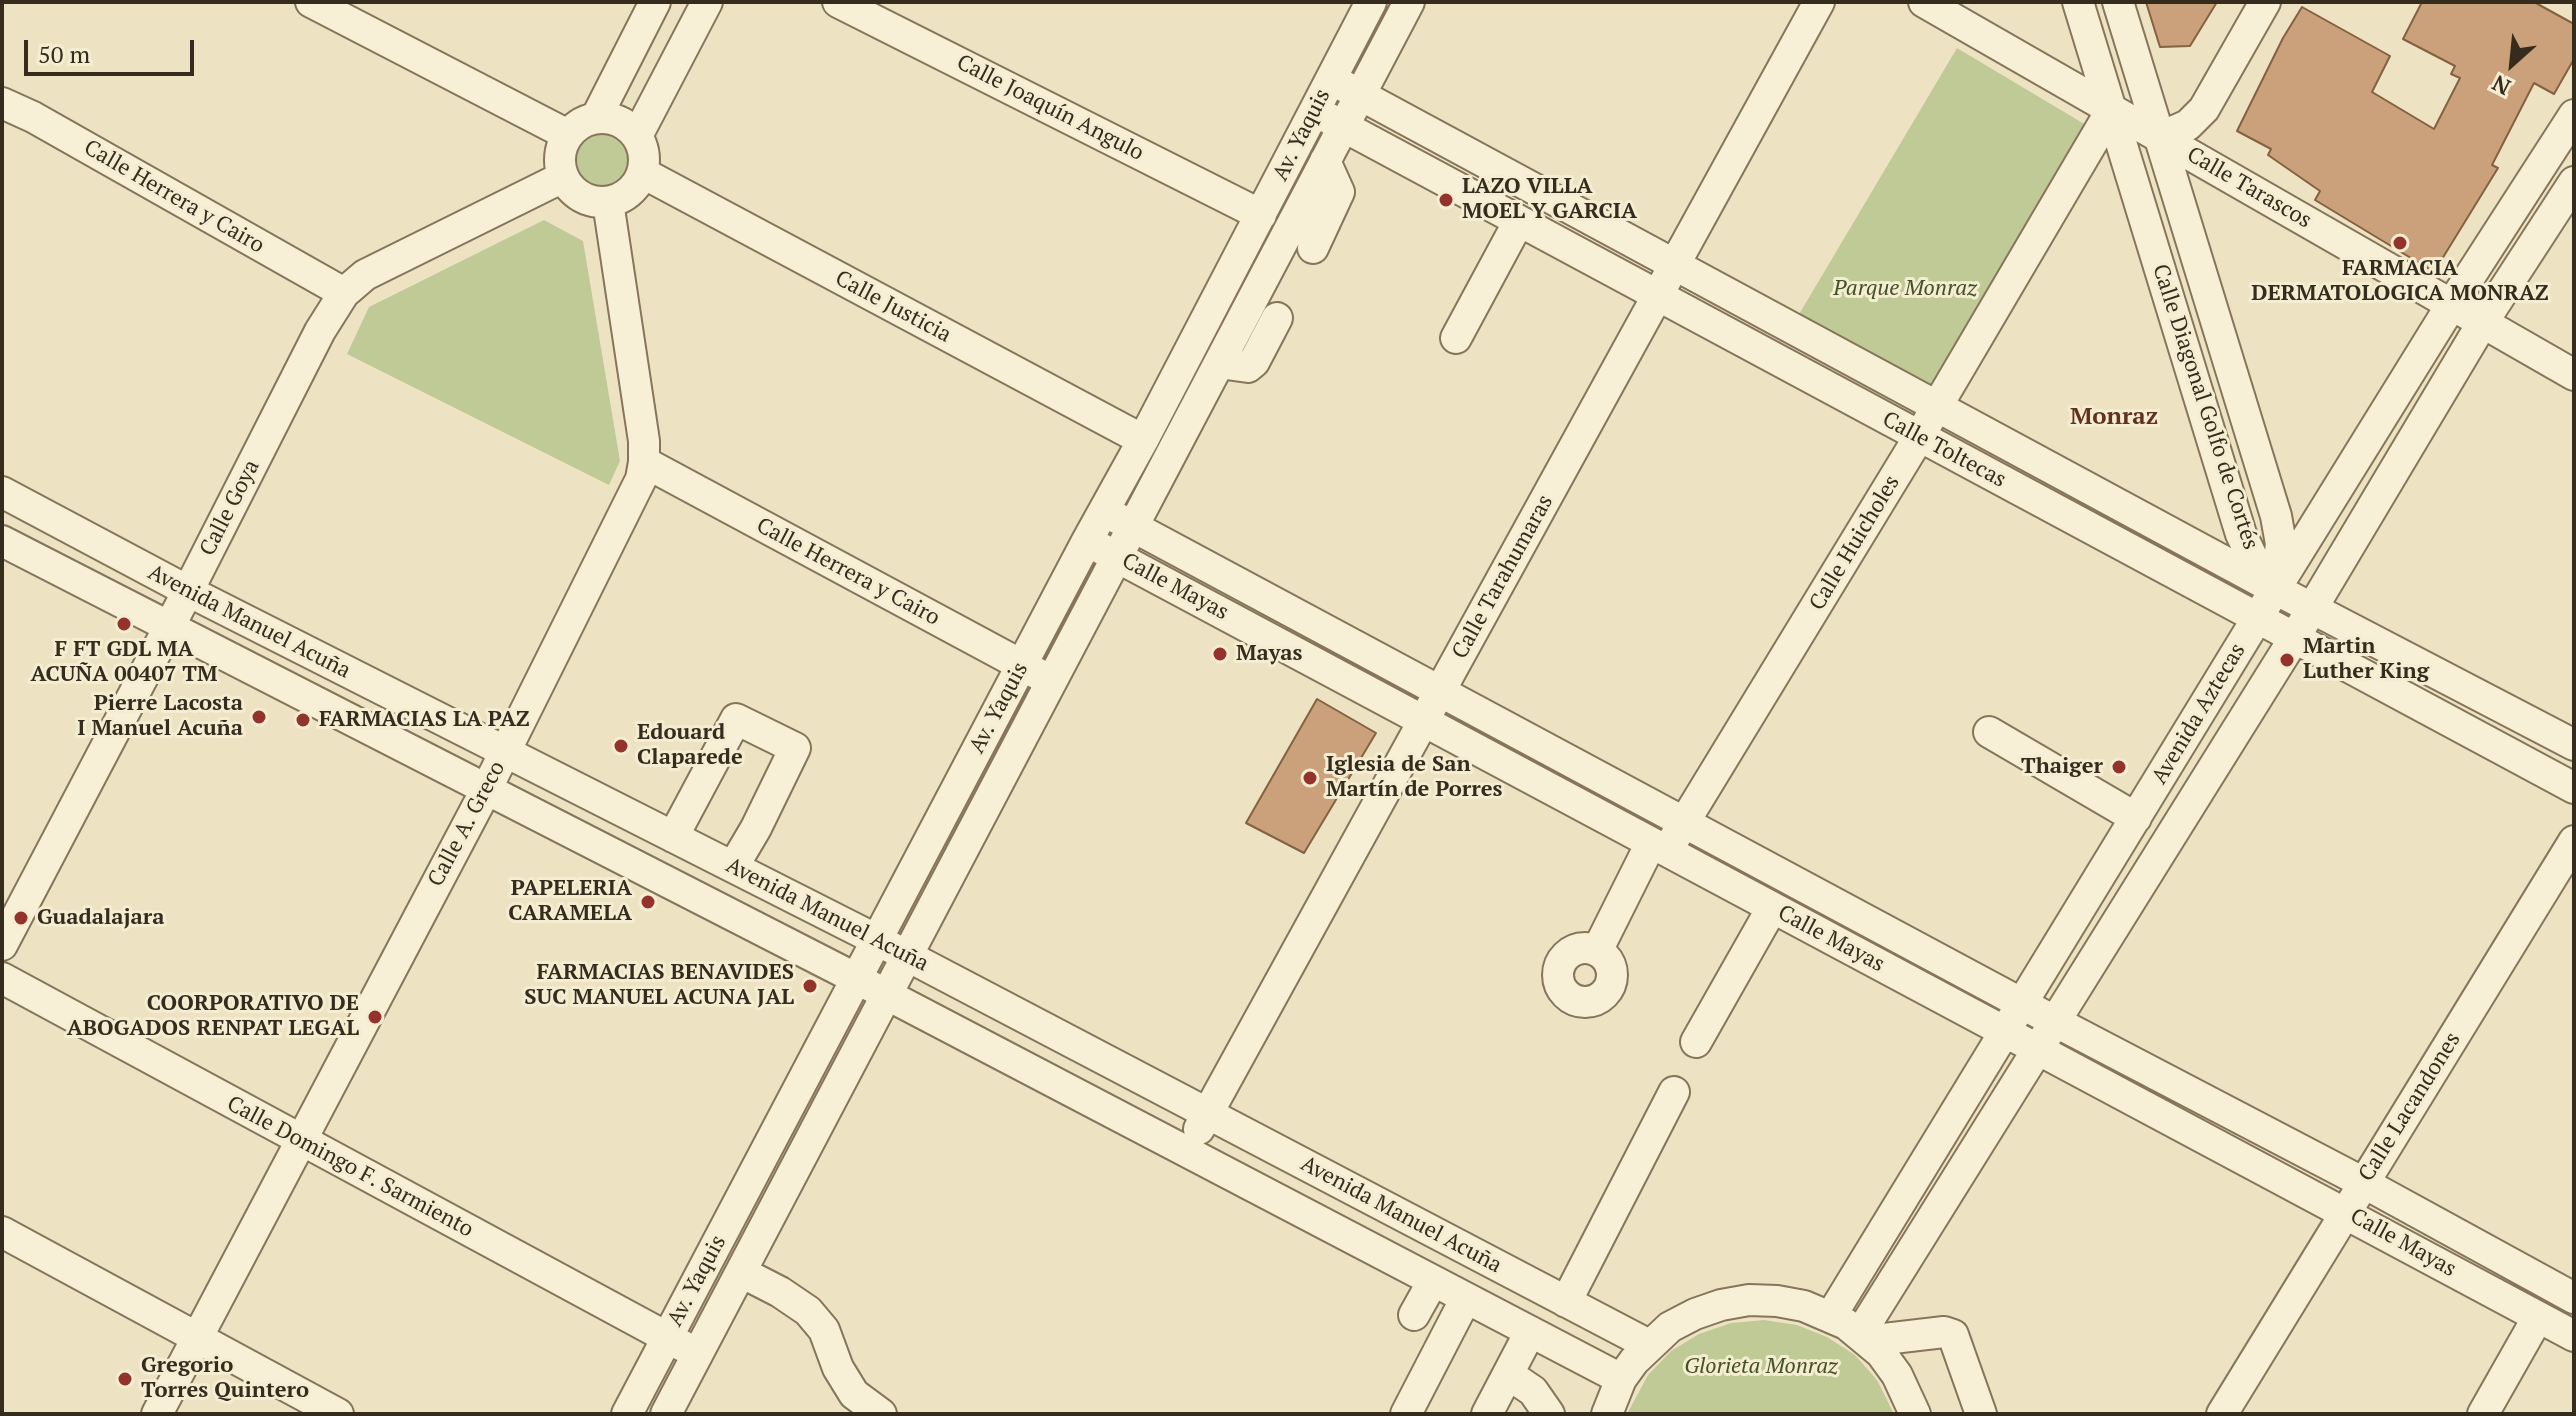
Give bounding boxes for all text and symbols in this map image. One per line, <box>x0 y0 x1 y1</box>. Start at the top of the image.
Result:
scale bar <box>28 24 198 74</box>
north arrow <box>2472 24 2552 104</box>
text: 50 m <box>38 38 90 70</box>
street label: Calle Joaquín Angulo <box>952 49 1148 167</box>
text: N <box>2487 69 2515 103</box>
street label: Av. Yaquis <box>1268 85 1336 185</box>
street label: Calle Herrera y Cairo <box>79 135 269 259</box>
street label: Calle Tarascos <box>2182 142 2316 234</box>
place label: LAZO VILLA MOEL Y GARCIA <box>1462 174 1637 226</box>
marker: LAZO VILLA MOEL Y GARCIA <box>1437 191 1455 209</box>
marker: FARMACIA DERMATOLOGICA MONRAZ <box>2391 234 2409 252</box>
place label: FARMACIA DERMATOLOGICA MONRAZ <box>2251 256 2549 308</box>
street label: Calle Diagonal Golfo de Cortés <box>2146 261 2264 553</box>
street label: Calle Justicia <box>831 265 955 349</box>
park label: Parque Monraz <box>1833 276 1977 302</box>
district label: Monraz <box>2070 403 2158 431</box>
street label: Calle Toltecas <box>1878 406 2010 494</box>
street label: Calle Goya <box>195 456 265 560</box>
street label: Calle Huicholes <box>1804 471 1906 615</box>
street label: Calle Tarahumaras <box>1447 490 1559 664</box>
street label: Calle Herrera y Cairo <box>752 512 944 632</box>
street label: Calle Mayas <box>1117 548 1233 626</box>
street label: Avenida Manuel Acuña <box>143 559 355 685</box>
marker: F FT GDL MA ACUÑA 00407 TM <box>115 615 133 633</box>
place label: Martin Luther King <box>2303 634 2429 686</box>
place label: F FT GDL MA ACUÑA 00407 TM <box>31 637 217 688</box>
street label: Avenida Aztecas <box>2147 639 2251 789</box>
place label: Mayas <box>1236 641 1303 667</box>
marker: Mayas <box>1211 645 1229 663</box>
marker: Martin Luther King <box>2278 651 2296 669</box>
street label: Av. Yaquis <box>964 658 1034 758</box>
place label: Pierre Lacosta I Manuel Acuña <box>77 691 243 742</box>
place label: FARMACIAS LA PAZ <box>319 707 530 733</box>
marker: Pierre Lacosta I Manuel Acuña <box>250 708 268 726</box>
marker: FARMACIAS LA PAZ <box>294 711 312 729</box>
place label: Edouard Claparede <box>637 720 743 772</box>
marker: Edouard Claparede <box>612 737 630 755</box>
place label: Iglesia de San Martín de Porres <box>1326 752 1503 804</box>
place label: Thaiger <box>2021 754 2103 780</box>
street label: Calle A. Greco <box>423 757 511 891</box>
marker: Thaiger <box>2110 758 2128 776</box>
marker: Iglesia de San Martín de Porres <box>1301 769 1319 787</box>
street label: Avenida Manuel Acuña <box>721 852 933 978</box>
place label: PAPELERIA CARAMELA <box>508 876 632 928</box>
marker: PAPELERIA CARAMELA <box>639 893 657 911</box>
street label: Calle Mayas <box>1773 900 1889 978</box>
place label: Guadalajara <box>37 905 165 931</box>
marker: Guadalajara <box>12 909 30 927</box>
place label: FARMACIAS BENAVIDES SUC MANUEL ACUNA JAL <box>524 960 794 1012</box>
marker: FARMACIAS BENAVIDES SUC MANUEL ACUNA JAL <box>801 977 819 995</box>
place label: COORPORATIVO DE ABOGADOS RENPAT LEGAL <box>67 991 359 1042</box>
marker: COORPORATIVO DE ABOGADOS RENPAT LEGAL <box>366 1008 384 1026</box>
street label: Calle Lacandones <box>2354 1028 2466 1186</box>
street label: Calle Domingo F. Sarmiento <box>222 1091 478 1243</box>
street label: Avenida Manuel Acuña <box>1296 1151 1506 1279</box>
street label: Calle Mayas <box>2345 1203 2461 1283</box>
street label: Av. Yaquis <box>662 1231 732 1331</box>
place label: Gregorio Torres Quintero <box>141 1353 309 1404</box>
park label: Glorieta Monraz <box>1684 1354 1838 1380</box>
marker: Gregorio Torres Quintero <box>116 1370 134 1388</box>

